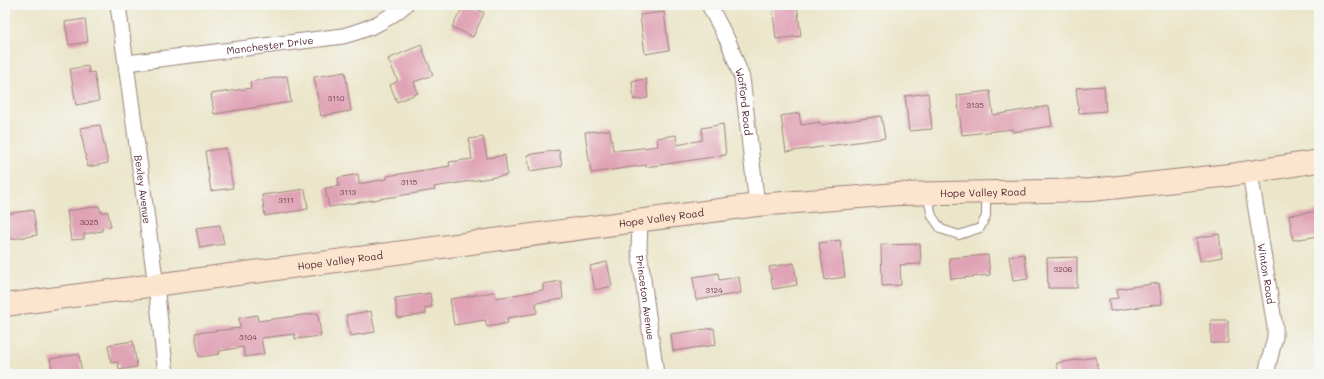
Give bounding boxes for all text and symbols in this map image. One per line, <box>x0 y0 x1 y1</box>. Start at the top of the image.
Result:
street label: Manchester Drive <box>226 33 314 58</box>
street label: Wofford Road <box>732 66 756 136</box>
house number: 3110 <box>328 93 344 103</box>
house number: 3135 <box>966 100 984 110</box>
street label: Bexley Avenue <box>131 154 155 225</box>
house number: 3115 <box>401 177 418 187</box>
street label: Hope Valley Road <box>940 184 1026 200</box>
house number: 3113 <box>340 187 357 197</box>
house number: 3111 <box>278 195 294 205</box>
street label: Hope Valley Road <box>618 205 705 230</box>
house number: 3025 <box>80 217 99 227</box>
street label: Winton Road <box>1255 242 1278 305</box>
street label: Hope Valley Road <box>297 248 384 273</box>
street label: Princeton Avenue <box>633 254 658 341</box>
house number: 3206 <box>1054 264 1073 274</box>
house number: 3124 <box>705 285 723 295</box>
house number: 3104 <box>239 332 257 342</box>

